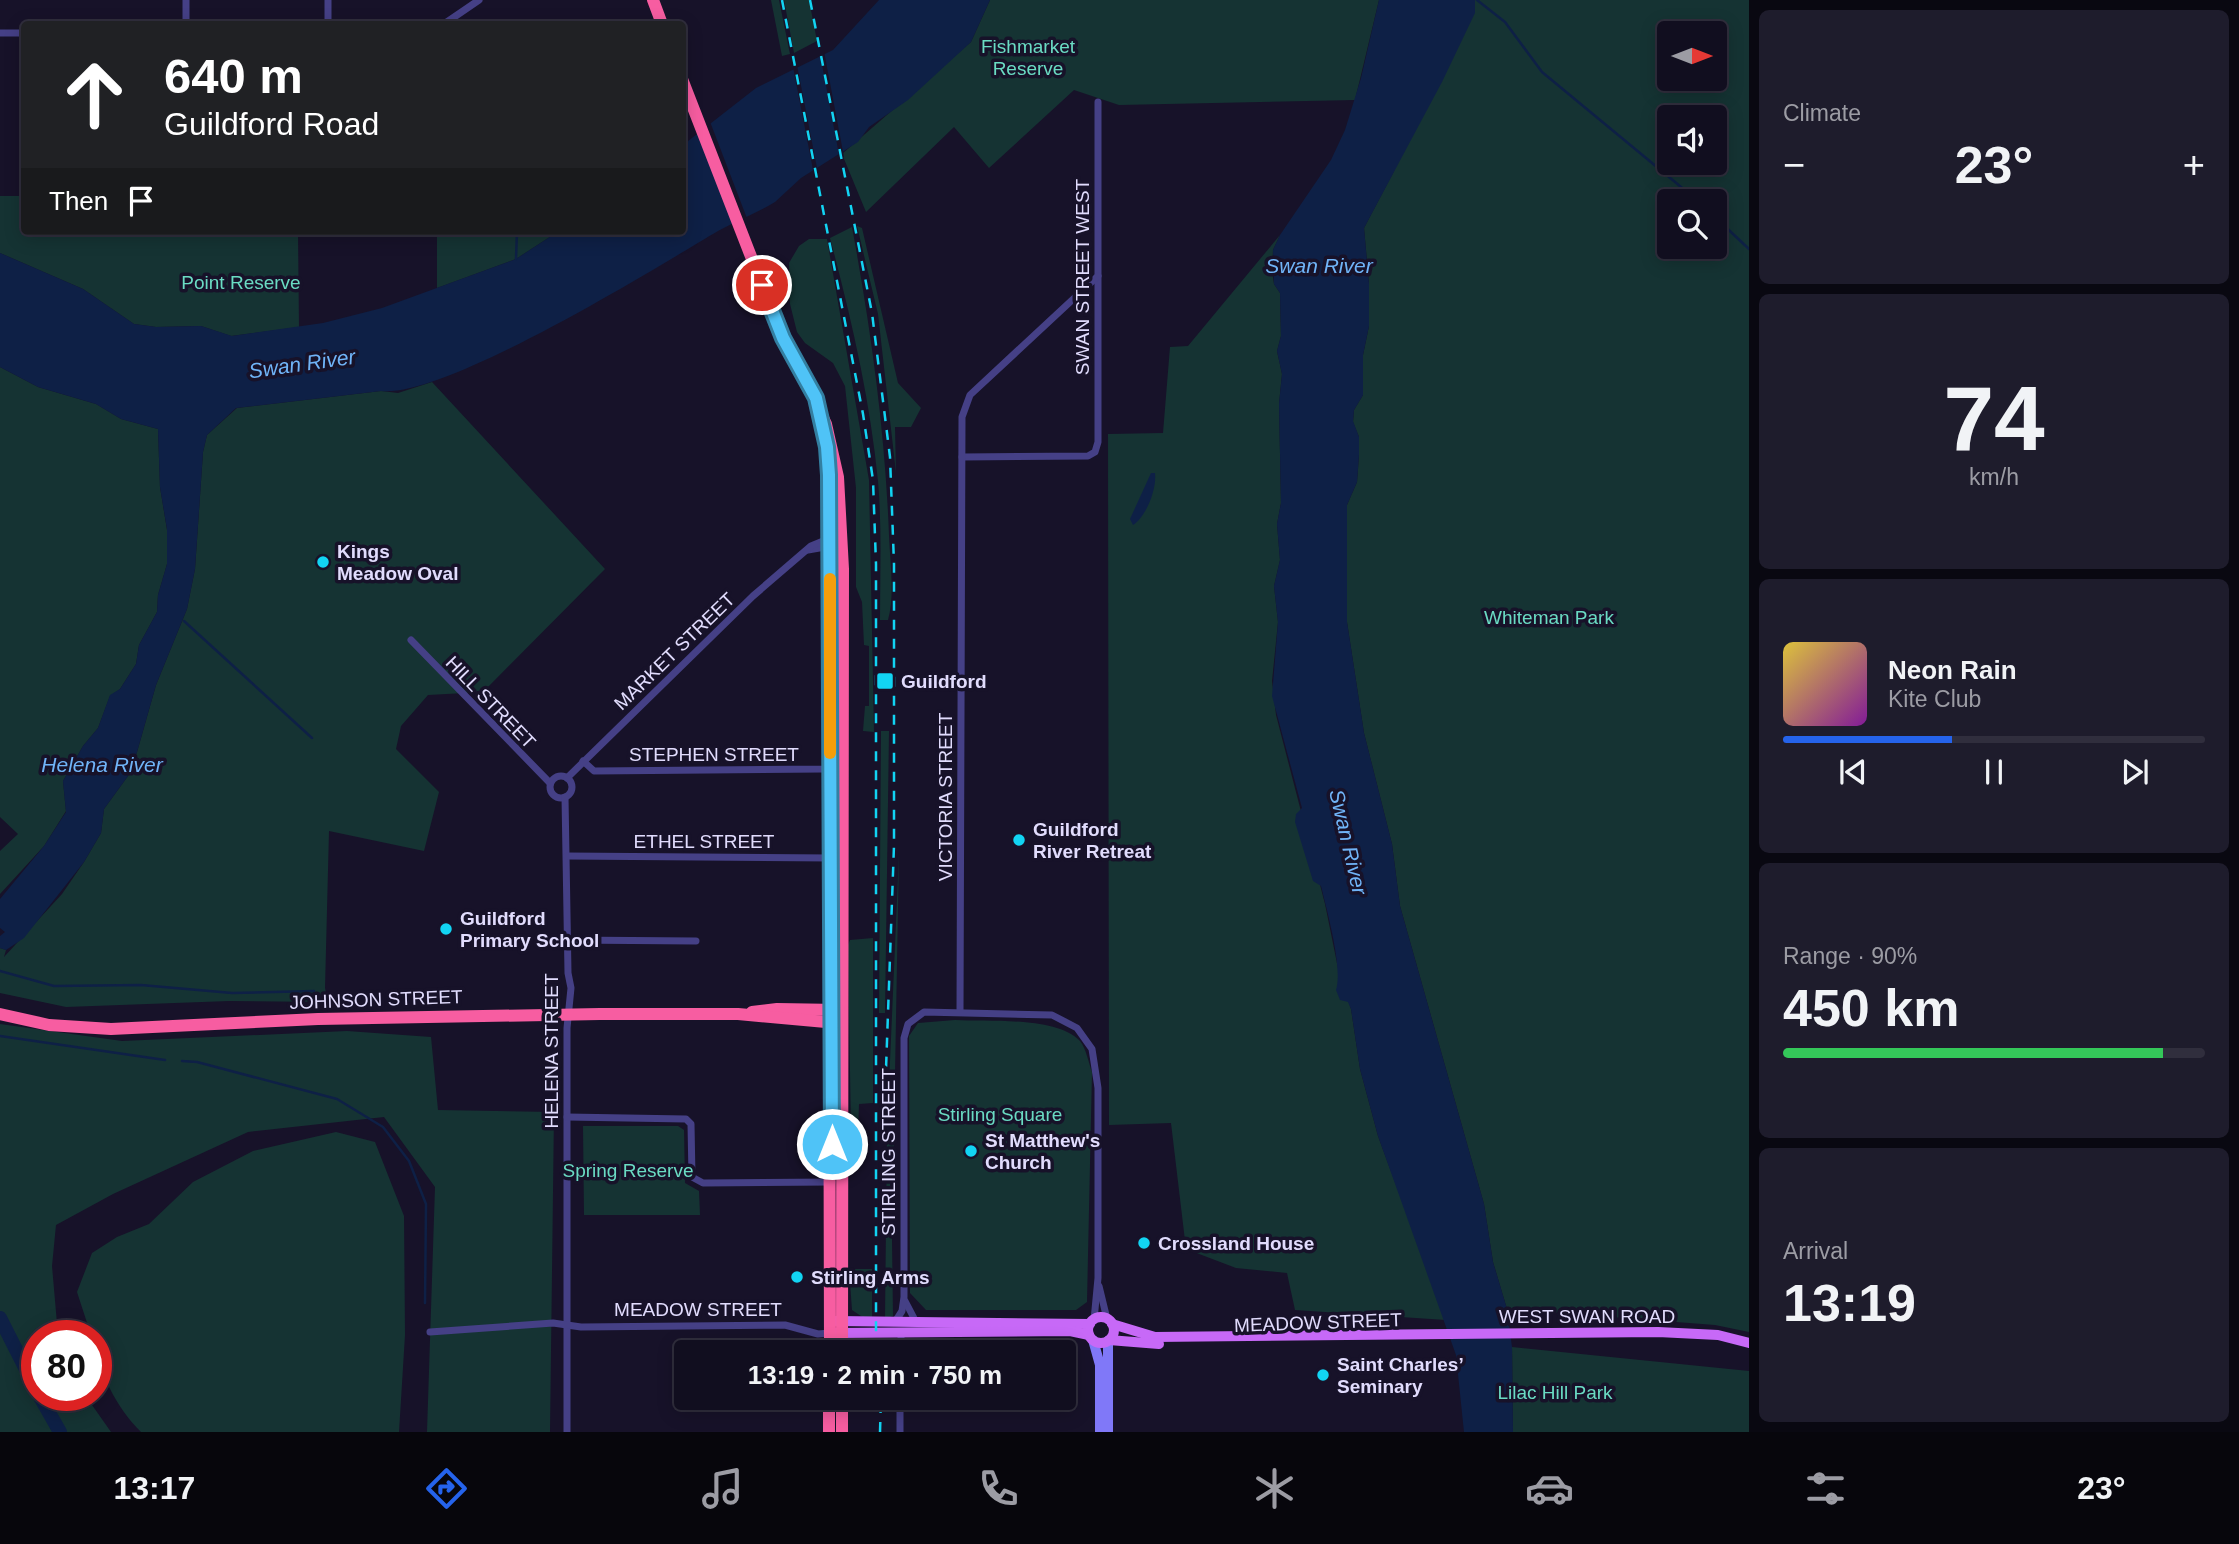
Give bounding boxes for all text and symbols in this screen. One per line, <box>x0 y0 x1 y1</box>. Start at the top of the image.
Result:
north arrow <box>1657 21 1727 91</box>
map controls <box>1657 21 1727 259</box>
park label: Fishmarket Reserve <box>981 36 1076 79</box>
icon: ahead <box>49 49 140 140</box>
text: 640 m <box>164 49 303 103</box>
text: Climate <box>1783 100 1861 126</box>
button: sound <box>1657 105 1727 175</box>
text: Guildford Road <box>164 106 379 142</box>
text: 23° <box>1955 136 2033 194</box>
text: − <box>1783 144 1805 186</box>
text: + <box>2183 144 2205 186</box>
street label: SWAN STREET WEST <box>1072 178 1093 375</box>
icon: arrive <box>122 182 160 220</box>
text: Then <box>49 186 108 216</box>
button: search <box>1657 189 1727 259</box>
water label: Swan River <box>1265 254 1374 277</box>
pin <box>732 255 792 315</box>
icon: arrive <box>743 266 781 304</box>
park label: Point Reserve <box>181 272 301 293</box>
water label: Swan River <box>247 345 358 382</box>
text: 74 <box>1943 368 2045 469</box>
text: km/h <box>1969 464 2019 490</box>
place label: Kings Meadow Oval <box>337 541 458 584</box>
marker: Kings Meadow Oval <box>315 554 331 570</box>
street label: MARKET STREET <box>610 588 739 714</box>
park label: Whiteman Park <box>1484 607 1614 628</box>
street label: HILL STREET <box>442 652 540 753</box>
text: Neon Rain <box>1888 655 2017 685</box>
marker: Guildford <box>875 671 895 691</box>
place label: Guildford <box>901 671 986 692</box>
text: Kite Club <box>1888 686 1981 712</box>
street label: VICTORIA STREET <box>935 712 956 881</box>
street label: STEPHEN STREET <box>629 744 799 765</box>
water label: Helena River <box>41 753 164 776</box>
icon: previous <box>1834 753 1872 791</box>
icon: pause <box>1975 753 2013 791</box>
icon: next <box>2116 753 2154 791</box>
water label: Swan River <box>1325 787 1372 898</box>
place label: Guildford River Retreat <box>1033 819 1152 862</box>
street label: ETHEL STREET <box>634 831 775 852</box>
marker: Guildford River Retreat <box>1011 832 1027 848</box>
place label: Guildford Primary School <box>460 908 599 951</box>
marker: Guildford Primary School <box>438 921 454 937</box>
text: Range · 90% <box>1783 943 1917 969</box>
street label: HELENA STREET <box>541 973 562 1129</box>
text: 450 km <box>1783 979 1959 1037</box>
street label: JOHNSON STREET <box>289 986 463 1013</box>
street label: STIRLING STREET <box>878 1068 899 1236</box>
park label: Stirling Square <box>938 1104 1062 1125</box>
position arrow <box>795 1107 869 1181</box>
place label: St Matthew's Church <box>985 1130 1100 1173</box>
marker: St Matthew's Church <box>963 1143 979 1159</box>
park label: Spring Reserve <box>563 1160 693 1181</box>
place label: Crossland House <box>1158 1233 1314 1254</box>
marker: Crossland House <box>1136 1235 1152 1251</box>
text: Arrival <box>1783 1238 1848 1264</box>
place label: Stirling Arms <box>811 1267 930 1288</box>
marker: Stirling Arms <box>789 1269 805 1285</box>
text: 13:19 <box>1783 1274 1916 1332</box>
street label: MEADOW STREET <box>614 1299 782 1320</box>
street label: WEST SWAN ROAD <box>1499 1306 1675 1327</box>
street label: MEADOW STREET <box>1234 1309 1403 1336</box>
speed limit sign: 80 <box>21 1320 112 1411</box>
place label: Saint Charles’ Seminary <box>1337 1354 1464 1397</box>
text: 13:19 · 2 min · 750 m <box>748 1360 1002 1390</box>
marker: Saint Charles’ Seminary <box>1315 1367 1331 1383</box>
park label: Lilac Hill Park <box>1497 1382 1613 1403</box>
icon: directions <box>422 1464 471 1513</box>
icon: music <box>698 1464 747 1513</box>
icon: phone <box>974 1464 1023 1513</box>
icon: climate <box>1250 1464 1299 1513</box>
icon: car <box>1525 1464 1574 1513</box>
icon: filters <box>1801 1464 1850 1513</box>
text: 13:17 <box>113 1470 195 1506</box>
text: 23° <box>2077 1470 2126 1506</box>

